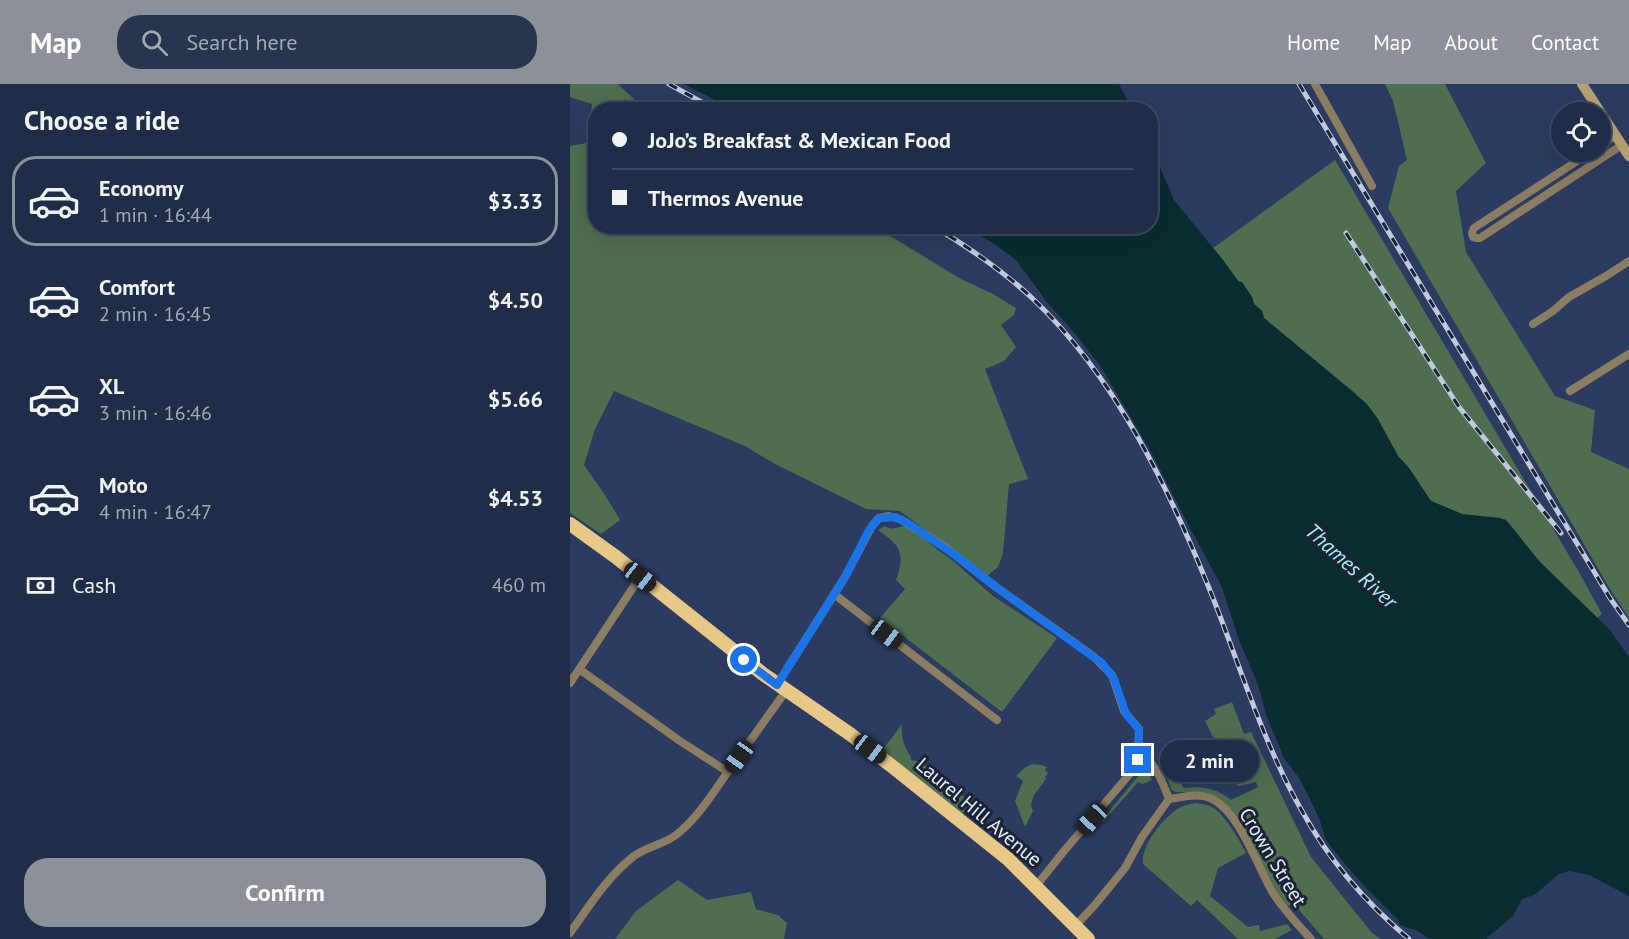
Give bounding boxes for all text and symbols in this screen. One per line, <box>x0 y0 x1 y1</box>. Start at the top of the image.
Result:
search box <box>117 15 537 69</box>
text: Map <box>30 24 81 61</box>
icon: search <box>138 26 171 59</box>
text: Search here <box>186 28 297 56</box>
text: Home <box>1287 29 1340 56</box>
text: Map <box>1373 29 1412 56</box>
text: About <box>1445 29 1498 56</box>
text: Contact <box>1531 29 1599 56</box>
map controls <box>1551 102 1611 162</box>
button: locate <box>1551 102 1611 162</box>
text: Choose a ride <box>24 103 180 137</box>
text: JoJo’s Breakfast & Mexican Food <box>648 126 951 154</box>
icon: car <box>27 174 81 228</box>
text: Economy <box>99 174 183 202</box>
text: Thermos Avenue <box>648 184 804 212</box>
text: $3.33 <box>488 187 543 215</box>
text: 1 min · 16:44 <box>99 202 212 228</box>
icon: car <box>27 273 81 327</box>
text: Comfort <box>99 273 175 301</box>
text: $4.50 <box>488 286 543 314</box>
text: 2 min · 16:45 <box>99 301 212 327</box>
icon: car <box>27 372 81 426</box>
text: XL <box>99 372 124 400</box>
text: $5.66 <box>488 385 543 413</box>
text: 3 min · 16:46 <box>99 400 212 426</box>
icon: car <box>27 471 81 525</box>
text: Moto <box>99 471 148 499</box>
text: $4.53 <box>488 484 543 512</box>
text: 4 min · 16:47 <box>99 499 212 525</box>
water label: Thames River <box>1300 517 1405 615</box>
car <box>620 559 660 595</box>
icon: cash <box>24 569 57 602</box>
text: Cash <box>72 571 116 599</box>
text: 460 m <box>492 572 546 598</box>
car <box>866 616 906 652</box>
route start <box>730 646 757 673</box>
car <box>850 731 890 767</box>
car <box>721 737 757 777</box>
callout: 2 min <box>1159 739 1258 781</box>
route end <box>1124 746 1151 773</box>
text: 2 min <box>1185 748 1234 774</box>
street label: Laurel Hill Avenue <box>911 752 1047 872</box>
car <box>1073 800 1111 838</box>
street label: Crown Street <box>1233 803 1313 911</box>
button: Confirm <box>24 858 546 927</box>

